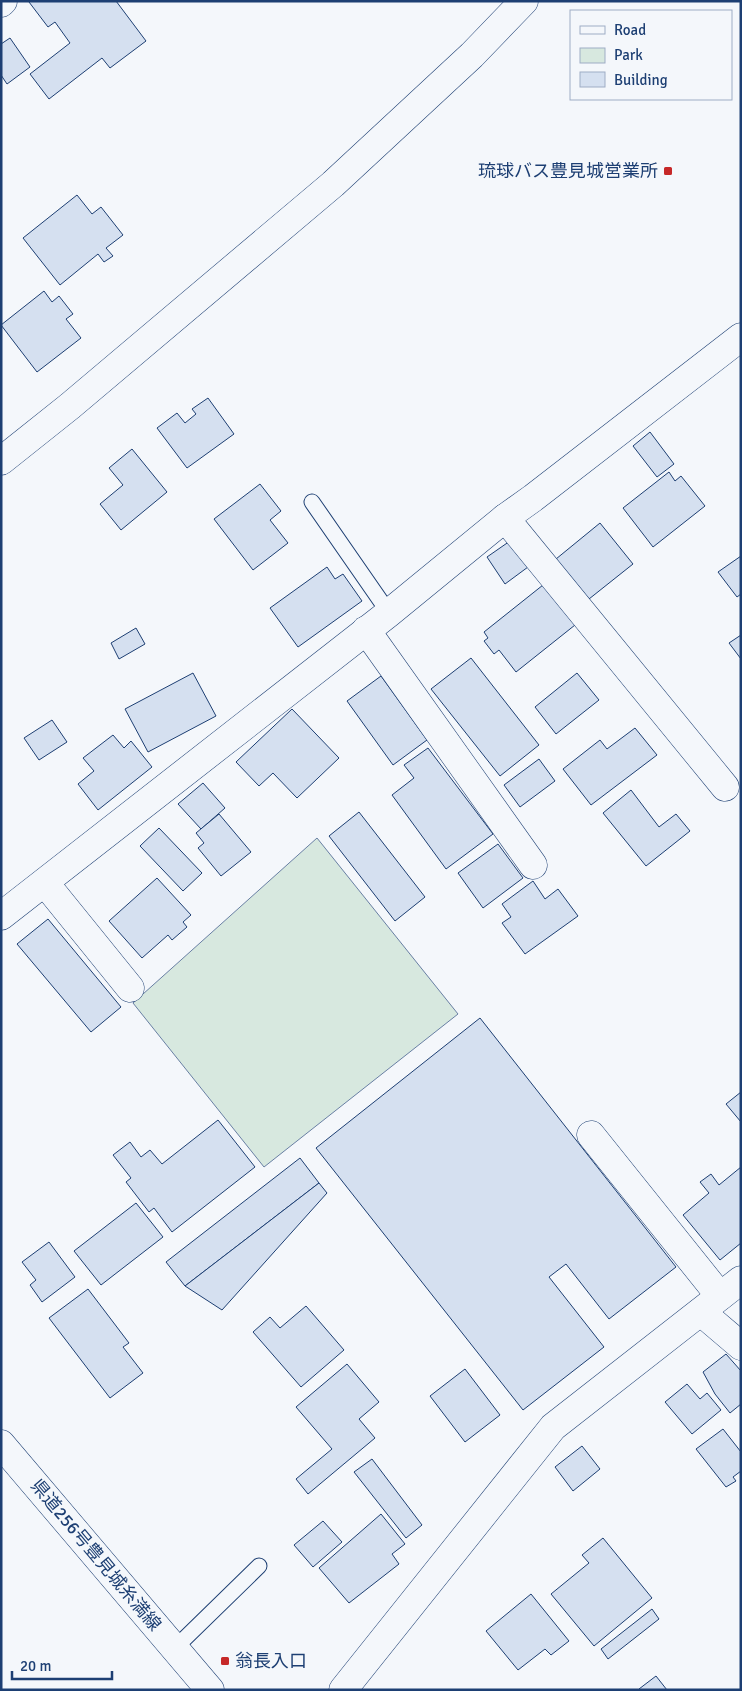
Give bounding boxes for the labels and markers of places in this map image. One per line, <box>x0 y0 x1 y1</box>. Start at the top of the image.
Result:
place label: 琉球バス豊見城営業所 <box>478 160 658 182</box>
marker: 琉球バス豊見城営業所 <box>662 165 674 177</box>
place label: 翁長入口 <box>235 1650 307 1672</box>
marker: 翁長入口 <box>219 1655 231 1667</box>

